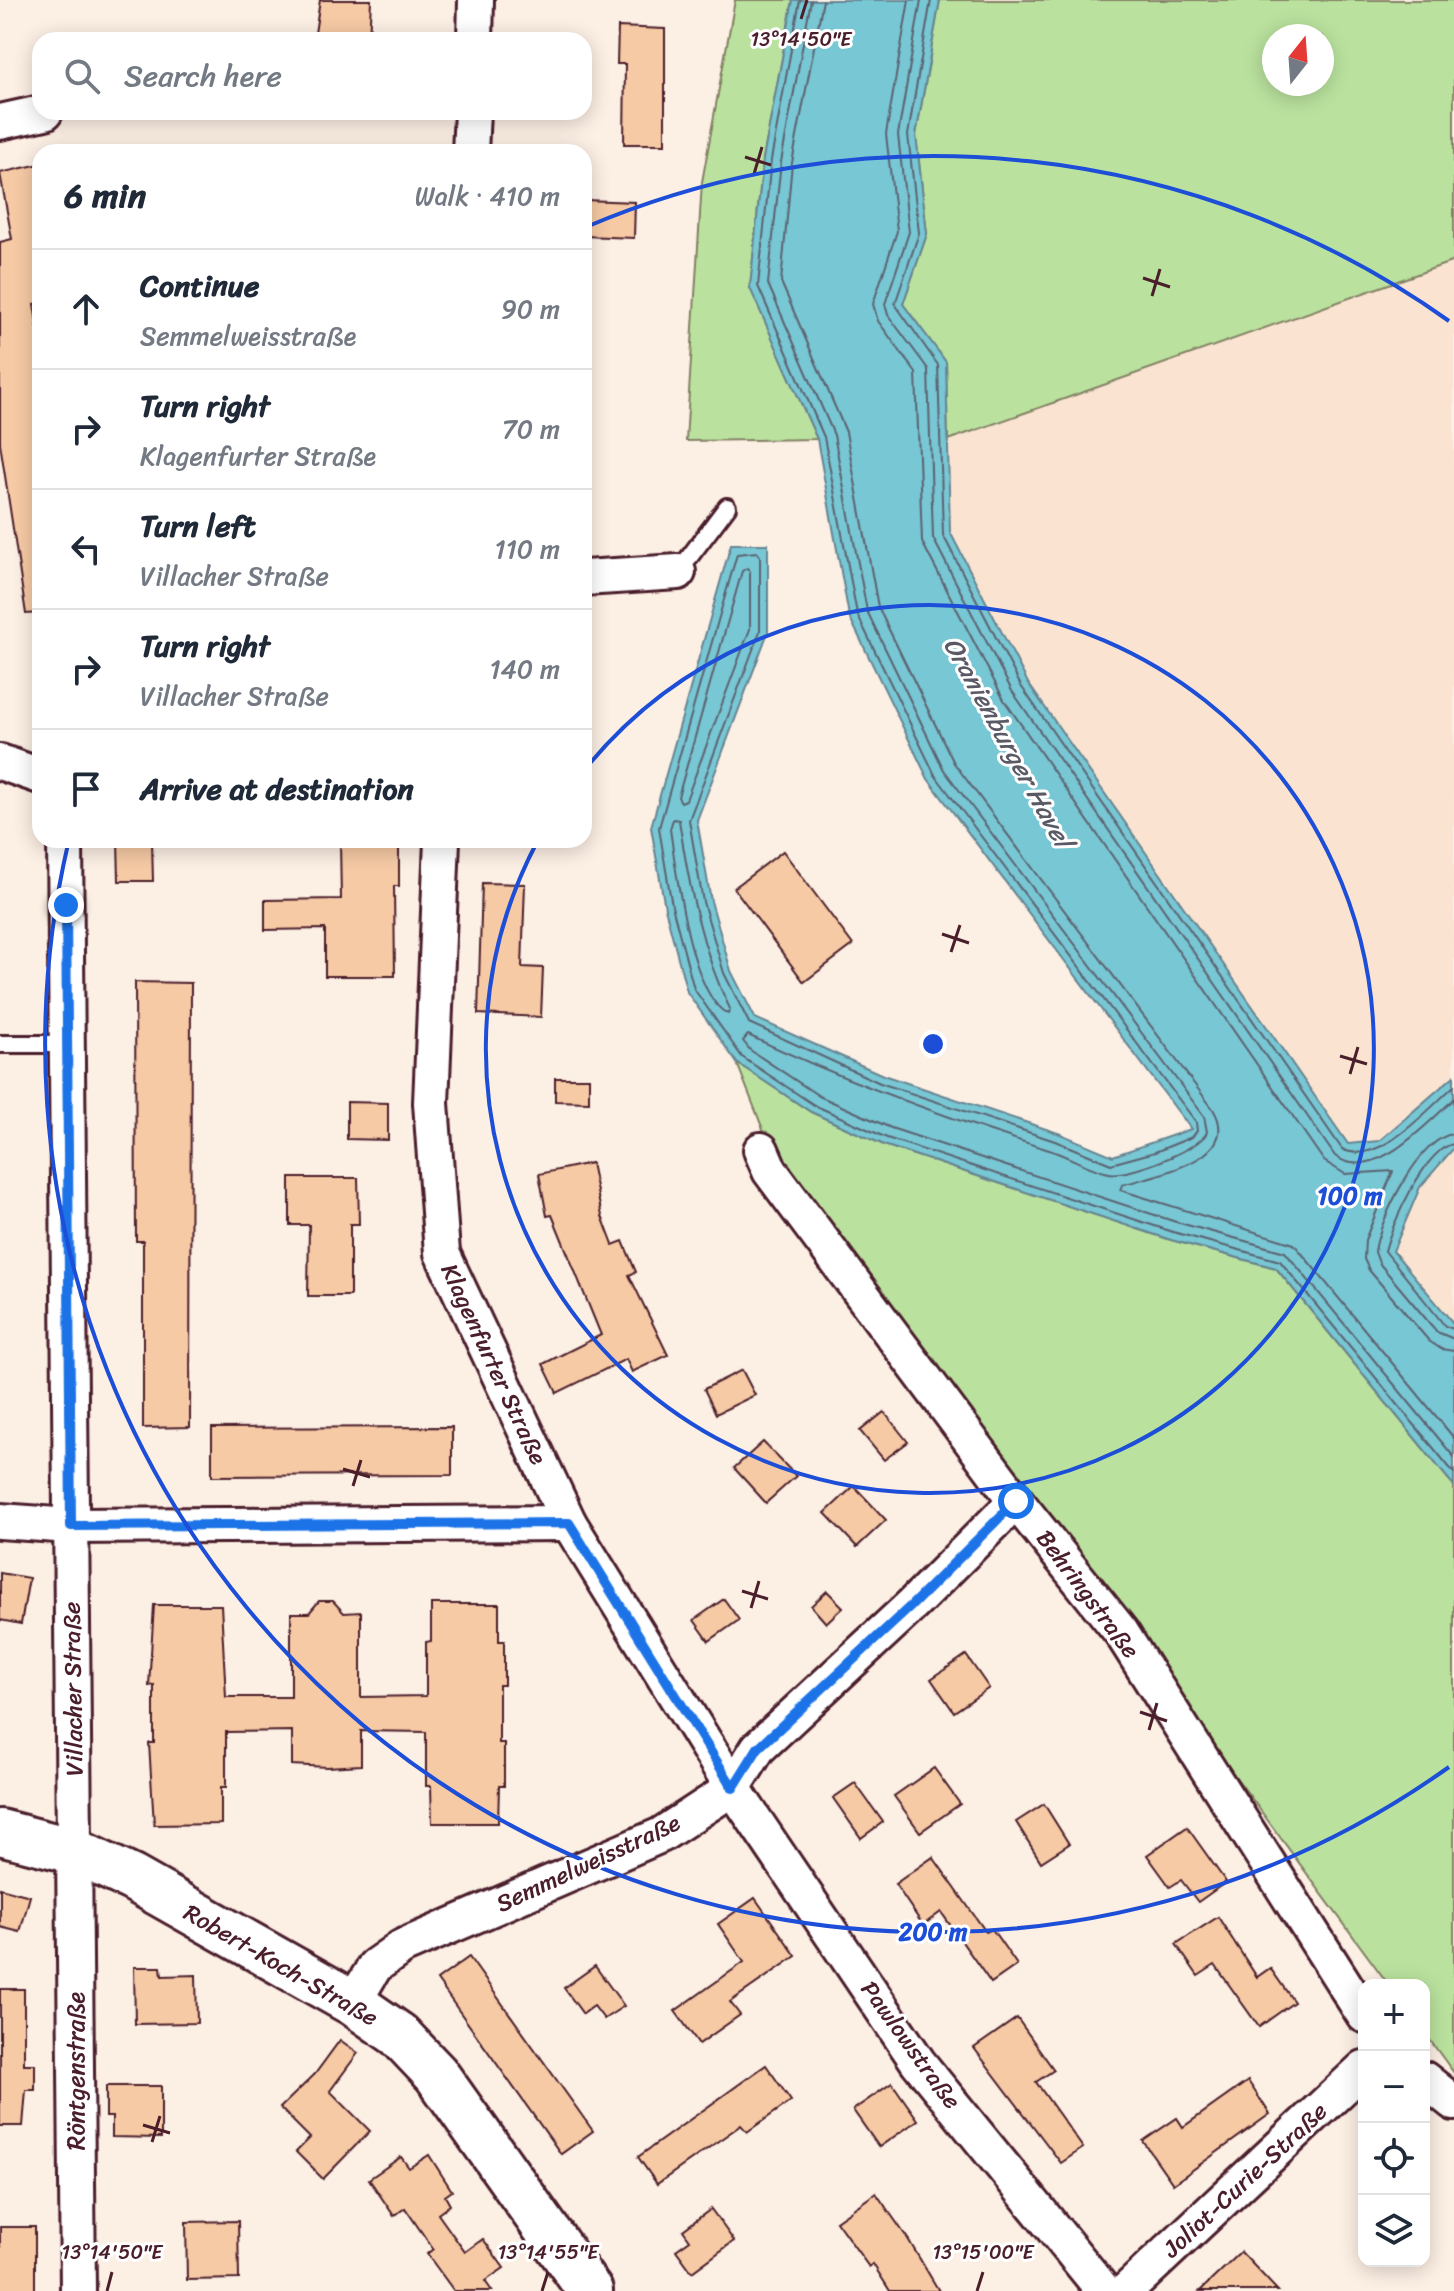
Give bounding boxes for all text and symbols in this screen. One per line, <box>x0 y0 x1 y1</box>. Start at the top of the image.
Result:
text: 13°14'50"E <box>751 22 853 57</box>
north arrow <box>1262 24 1334 96</box>
search box <box>32 32 592 120</box>
text: Search here <box>124 49 282 103</box>
icon: search <box>60 54 104 98</box>
text: 6 min <box>64 166 146 226</box>
text: Walk · 410 m <box>415 173 560 219</box>
text: Continue <box>140 259 259 313</box>
text: 90 m <box>501 286 560 332</box>
icon: ahead <box>64 287 108 331</box>
text: Semmelweisstraße <box>140 313 356 359</box>
text: Turn right <box>140 379 270 433</box>
text: 70 m <box>502 406 560 452</box>
icon: right <box>64 407 108 451</box>
text: Klagenfurter Straße <box>140 433 376 479</box>
text: Turn left <box>140 499 256 553</box>
text: 110 m <box>495 526 560 572</box>
icon: left <box>64 527 108 571</box>
text: Villacher Straße <box>140 553 329 599</box>
text: Turn right <box>140 619 270 673</box>
water label: Oranienburger Havel <box>931 628 1088 861</box>
text: 140 m <box>489 646 560 692</box>
icon: right <box>64 647 108 691</box>
text: Villacher Straße <box>140 673 329 719</box>
text: Arrive at destination <box>140 762 414 816</box>
icon: arrive <box>64 767 108 811</box>
route end <box>48 887 84 923</box>
centre of rings <box>919 1030 947 1058</box>
text: 100 m <box>1317 1175 1383 1217</box>
street label: Klagenfurter Straße <box>429 1256 559 1472</box>
route start <box>998 1483 1034 1519</box>
street label: Behringstraße <box>1025 1520 1151 1668</box>
street label: Villacher Straße <box>50 1601 96 1777</box>
street label: Semmelweisstraße <box>489 1802 688 1924</box>
street label: Robert-Koch-Straße <box>176 1892 386 2038</box>
text: 200 m <box>898 1911 968 1953</box>
street label: Pawlowstraße <box>850 1972 972 2118</box>
map controls <box>1358 1979 1430 2267</box>
button: + <box>1358 1979 1430 2051</box>
street label: Röntgenstraße <box>55 1991 97 2150</box>
button: − <box>1358 2051 1430 2123</box>
street label: Joliot-Curie-Straße <box>1152 2092 1337 2269</box>
button: locate <box>1358 2123 1430 2195</box>
button: layers <box>1358 2195 1430 2267</box>
text: 13°14'50"E <box>62 2235 164 2270</box>
text: 13°14'55"E <box>498 2235 600 2270</box>
text: 13°15'00"E <box>932 2235 1035 2270</box>

